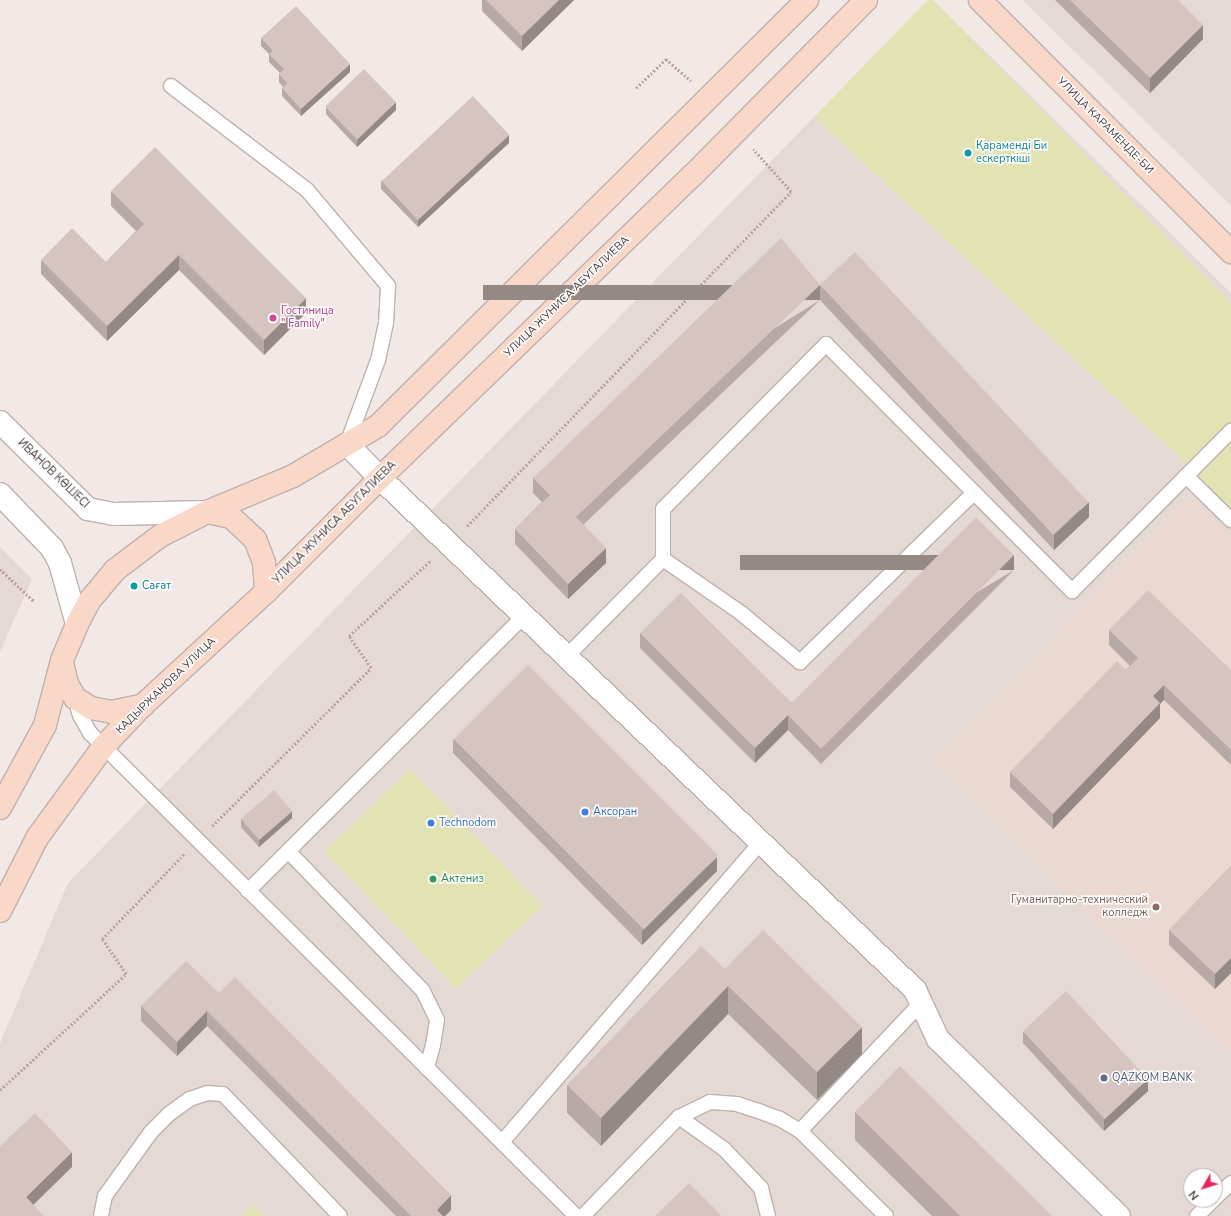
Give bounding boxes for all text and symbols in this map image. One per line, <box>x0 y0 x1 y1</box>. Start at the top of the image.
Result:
street label: УЛИЦА КАРАМЕНДЕ-БИ <box>1054 75 1156 177</box>
place label: Қараменді Би ескерткіші <box>976 140 1047 166</box>
marker: Қараменді Би ескерткіші <box>963 148 973 158</box>
street label: УЛИЦА ЖУНИСА АБУГАЛИЕВА <box>502 234 632 360</box>
place label: Гостиница " Family" <box>281 305 334 331</box>
marker: Гостиница " Family" <box>268 313 278 323</box>
street label: ИВАНОВ КӨШЕСІ <box>15 437 91 511</box>
street label: УЛИЦА ЖУНИСА АБУГАЛИЕВА <box>271 459 399 587</box>
place label: Сағат <box>142 579 171 593</box>
marker: Сағат <box>129 581 139 591</box>
street label: КАДЫРЖАНОВА УЛИЦА <box>113 635 219 737</box>
place label: Аксоран <box>593 805 637 819</box>
marker: Аксоран <box>580 807 590 817</box>
place label: Technodom <box>439 816 496 830</box>
marker: Technodom <box>426 818 436 828</box>
place label: Актениз <box>441 872 484 886</box>
marker: Актениз <box>428 874 438 884</box>
place label: Гуманитарно-технический колледж <box>1011 894 1148 920</box>
marker: Гуманитарно-технический колледж <box>1151 902 1161 912</box>
place label: QAZKOM BANK <box>1112 1071 1192 1085</box>
marker: QAZKOM BANK <box>1099 1073 1109 1083</box>
north arrow <box>1183 1168 1223 1208</box>
text: N <box>1186 1187 1202 1203</box>

